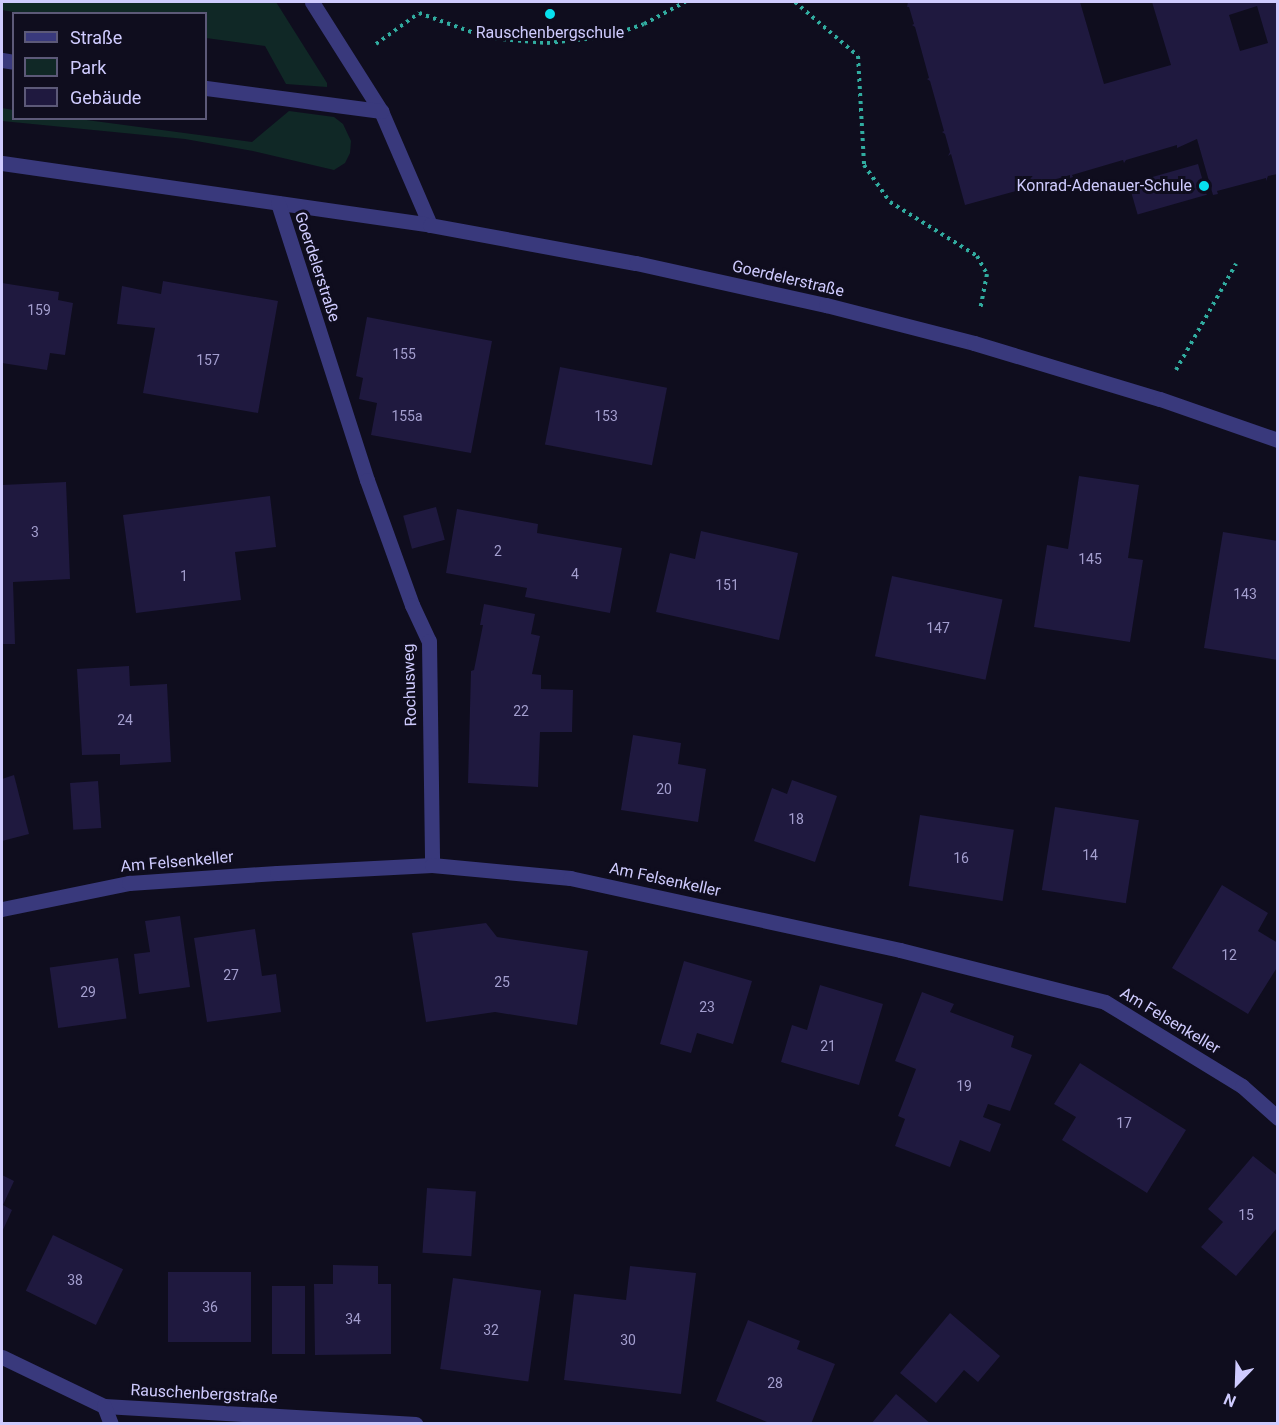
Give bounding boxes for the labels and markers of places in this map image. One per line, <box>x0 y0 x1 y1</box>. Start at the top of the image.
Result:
marker: Rauschenbergschule <box>543 7 557 21</box>
place label: Rauschenbergschule <box>476 23 624 43</box>
place label: Konrad-Adenauer-Schule <box>1016 176 1192 196</box>
marker: Konrad-Adenauer-Schule <box>1197 179 1211 193</box>

